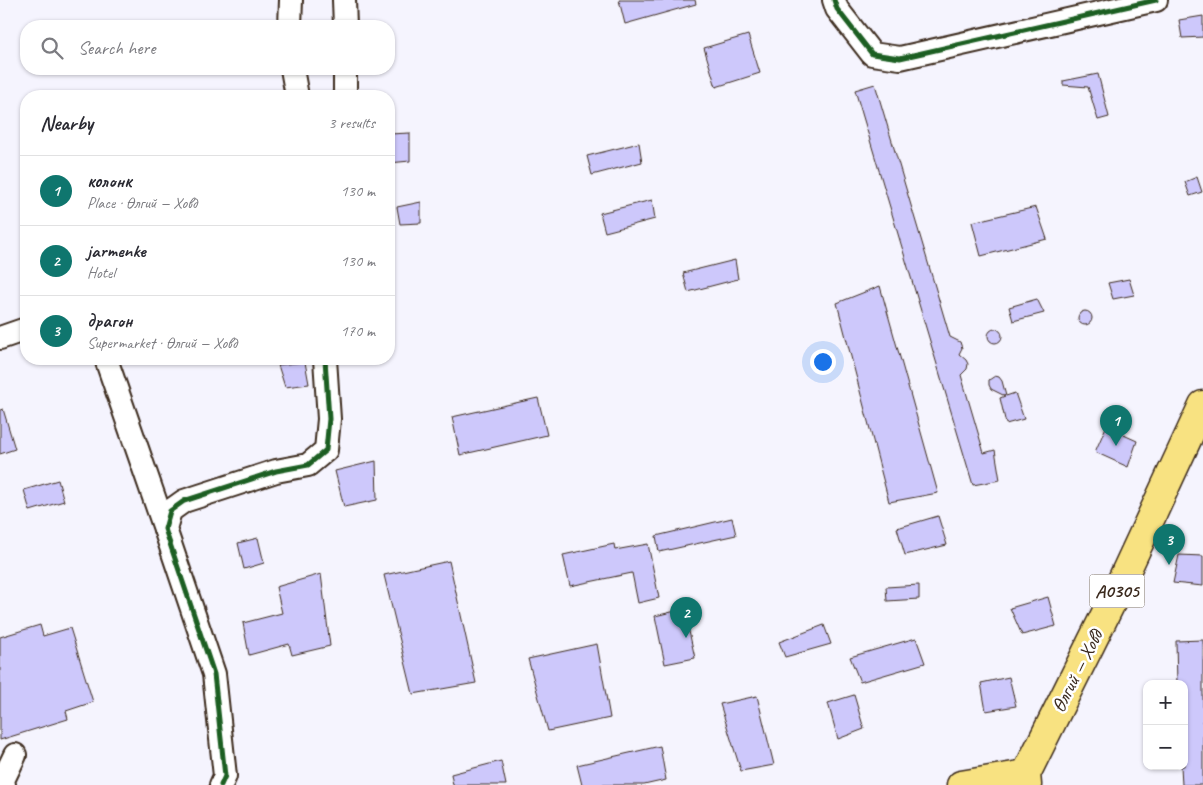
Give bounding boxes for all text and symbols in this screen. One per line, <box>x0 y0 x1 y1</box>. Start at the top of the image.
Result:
search box <box>20 20 395 75</box>
icon: search <box>38 34 66 62</box>
text: Search here <box>78 36 155 60</box>
text: Nearby <box>40 110 93 136</box>
text: 3 results <box>328 113 375 133</box>
text: колонк <box>87 169 132 193</box>
text: 1 <box>52 181 60 201</box>
text: 130 m <box>341 181 375 201</box>
text: Place · Өлгий — Ховд <box>87 193 197 213</box>
text: jarmenke <box>87 239 146 263</box>
text: 2 <box>52 251 60 271</box>
text: 130 m <box>341 251 375 271</box>
text: Hotel <box>87 263 115 283</box>
text: драгон <box>87 309 133 333</box>
text: 3 <box>52 321 60 341</box>
text: 170 m <box>341 321 375 341</box>
text: Supermarket · Өлгий — Ховд <box>87 333 237 353</box>
your location <box>810 349 836 375</box>
pin: 1 <box>1100 405 1132 446</box>
pin: 3 <box>1153 524 1185 565</box>
road number: A0305 <box>1090 574 1144 608</box>
pin: 2 <box>670 597 702 638</box>
street label: Өлгий — Ховд <box>1046 624 1109 716</box>
map controls <box>1143 680 1188 770</box>
button: + <box>1143 680 1188 725</box>
button: − <box>1143 725 1188 770</box>

